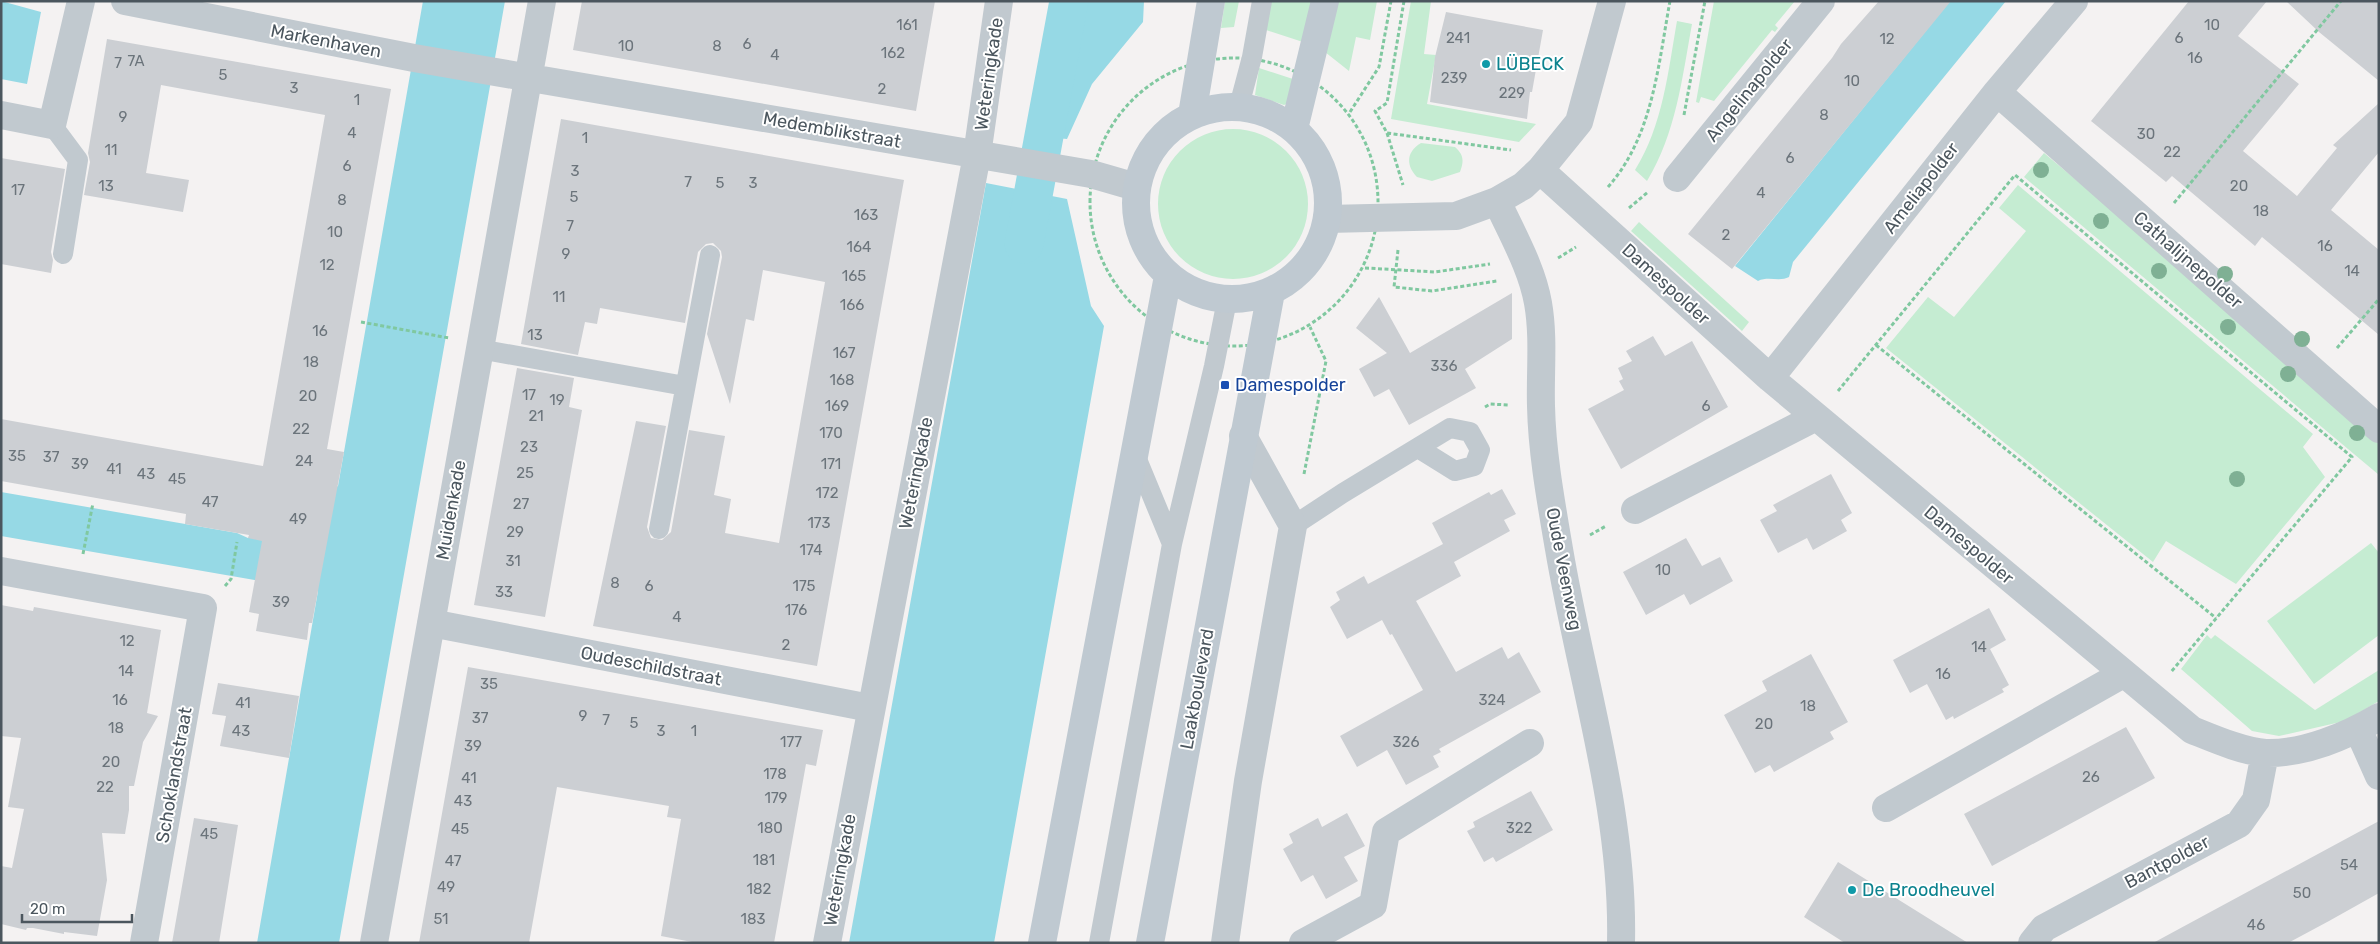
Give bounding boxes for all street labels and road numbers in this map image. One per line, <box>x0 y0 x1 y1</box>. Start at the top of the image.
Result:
street label: Weteringkade <box>970 16 1008 132</box>
street label: Markenhaven <box>269 19 383 63</box>
street label: Angelinapolder <box>1701 34 1797 146</box>
street label: Medemblikstraat <box>761 107 903 153</box>
street label: Ameliapolder <box>1879 138 1964 238</box>
street label: Cathalijnepolder <box>2129 207 2247 313</box>
street label: Damespolder <box>1618 239 1715 329</box>
street label: Weteringkade <box>894 415 938 531</box>
street label: Muidenkade <box>431 458 471 562</box>
street label: Damespolder <box>1920 501 2019 589</box>
street label: Oude Veenweg <box>1541 506 1587 632</box>
street label: Laakboulevard <box>1176 627 1218 751</box>
street label: Oudeschildstraat <box>579 642 723 690</box>
street label: Schoklandstraat <box>151 705 197 845</box>
street label: Weteringkade <box>819 812 861 928</box>
street label: Bantpolder <box>2121 830 2213 894</box>

